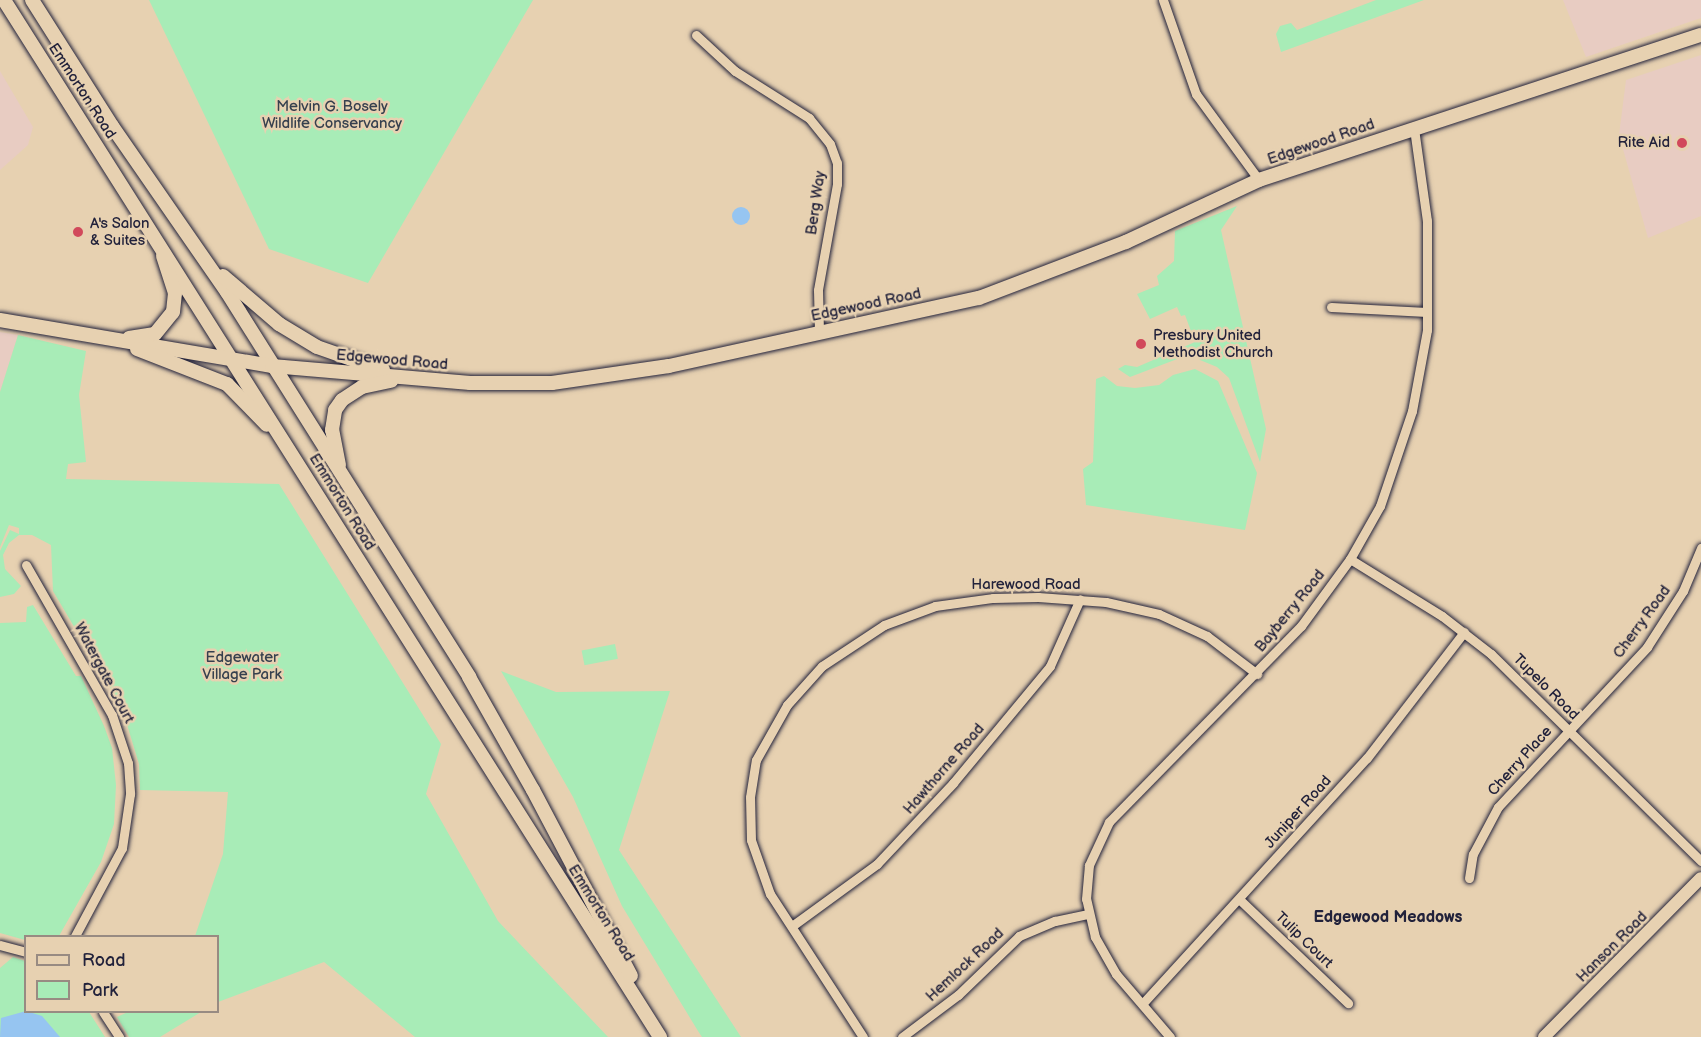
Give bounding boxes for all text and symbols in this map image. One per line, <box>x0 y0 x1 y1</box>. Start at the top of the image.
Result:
street label: Emmorton Road <box>44 40 120 142</box>
park label: Melvin G. Bosely Wildlife Conservancy <box>262 97 402 132</box>
street label: Edgewood Road <box>1265 115 1377 169</box>
place label: Rite Aid <box>1617 134 1670 152</box>
marker: Rite Aid <box>1675 136 1689 150</box>
street label: Berg Way <box>803 170 829 236</box>
place label: A's Salon & Suites <box>90 214 150 249</box>
marker: A's Salon & Suites <box>71 225 85 239</box>
street label: Edgewood Road <box>809 285 923 325</box>
place label: Presbury United Methodist Church <box>1153 326 1273 361</box>
marker: Presbury United Methodist Church <box>1134 337 1148 351</box>
street label: Edgewood Road <box>335 346 449 374</box>
street label: Emmorton Road <box>305 450 379 554</box>
street label: Bayberry Road <box>1251 566 1329 656</box>
street label: Harewood Road <box>971 576 1081 594</box>
street label: Cherry Road <box>1609 582 1675 662</box>
street label: Watergate Court <box>70 620 138 726</box>
park label: Edgewater Village Park <box>202 648 282 683</box>
street label: Tupelo Road <box>1509 650 1583 724</box>
street label: Hawthorne Road <box>900 720 988 818</box>
street label: Cherry Place <box>1484 722 1556 800</box>
street label: Juniper Road <box>1261 772 1335 852</box>
street label: Emmorton Road <box>564 861 638 965</box>
street label: Tulip Court <box>1271 908 1337 972</box>
district label: Edgewood Meadows <box>1314 908 1462 928</box>
street label: Hanson Road <box>1573 908 1651 986</box>
street label: Hemlock Road <box>922 924 1008 1006</box>
legend <box>24 935 219 1013</box>
text: Road <box>82 950 126 971</box>
text: Park <box>82 980 118 1001</box>

